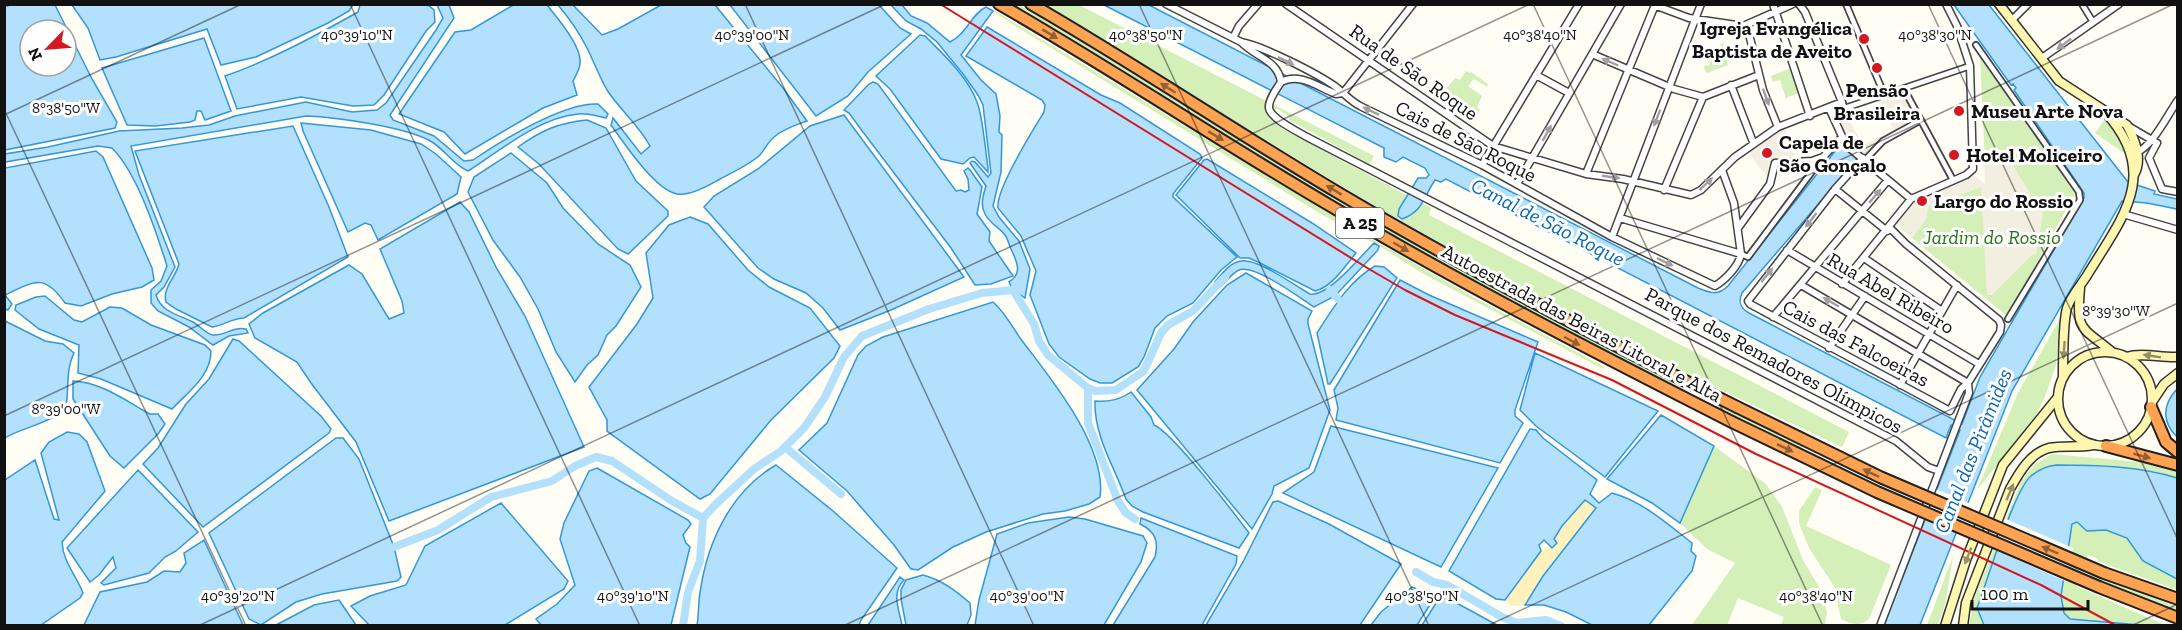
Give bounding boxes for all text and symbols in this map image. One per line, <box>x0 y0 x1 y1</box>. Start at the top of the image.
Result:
place label: Igreja Evangélica Baptista de Aveito <box>1692 16 1853 63</box>
north arrow <box>18 18 78 78</box>
street label: Rua de São Roque <box>1345 19 1483 125</box>
text: 40°39'10"N <box>321 26 393 44</box>
text: 40°39'00"N <box>715 26 789 44</box>
text: 40°38'50"N <box>1109 26 1183 44</box>
text: 40°38'40"N <box>1503 26 1577 44</box>
text: 40°38'30"N <box>1898 26 1972 44</box>
one-way arrow <box>1042 29 1059 39</box>
marker: Igreja Evangélica Baptista de Aveito <box>1857 32 1871 46</box>
one-way arrow <box>2056 38 2072 50</box>
text: N <box>24 45 46 64</box>
one-way arrow <box>1278 56 1295 65</box>
one-way arrow <box>1601 57 1619 67</box>
marker: Pensão Brasileira <box>1870 61 1884 75</box>
place label: Pensão Brasileira <box>1834 78 1920 125</box>
one-way arrow <box>1160 83 1176 94</box>
one-way arrow <box>1762 88 1772 106</box>
street label: Cais de São Roque <box>1391 95 1541 187</box>
text: 8°38'50"W <box>32 99 100 117</box>
place label: Museu Arte Nova <box>1971 99 2123 123</box>
marker: Museu Arte Nova <box>1952 104 1966 118</box>
one-way arrow <box>1362 107 1379 116</box>
one-way arrow <box>1652 109 1661 127</box>
one-way arrow <box>1541 125 1552 141</box>
one-way arrow <box>1208 130 1224 141</box>
place label: Capela de São Gonçalo <box>1779 130 1887 177</box>
place label: Hotel Moliceiro <box>1966 143 2103 167</box>
marker: Capela de São Gonçalo <box>1760 146 1774 160</box>
marker: Hotel Moliceiro <box>1947 148 1961 162</box>
water label: Canal de São Roque <box>1467 172 1629 271</box>
one-way arrow <box>1601 173 1620 182</box>
one-way arrow <box>1699 178 1713 192</box>
one-way arrow <box>1326 185 1342 196</box>
one-way arrow <box>1868 188 1881 204</box>
place label: Largo do Rossio <box>1934 189 2074 213</box>
marker: Largo do Rossio <box>1915 194 1929 208</box>
road number: A 25 <box>1336 208 1384 238</box>
one-way arrow <box>1806 212 1818 227</box>
park label: Jardim do Rossio <box>1922 225 2061 249</box>
street label: Autoestrada das Beiras Litoral e Alta <box>1438 239 1726 407</box>
one-way arrow <box>1393 241 1409 252</box>
street label: Rua Abel Ribeiro <box>1823 247 1959 339</box>
one-way arrow <box>1656 258 1673 267</box>
one-way arrow <box>1761 268 1773 283</box>
street label: Parque dos Remadores Olímpicos <box>1641 282 1907 438</box>
street label: Cais das Falcoeiras <box>1779 294 1933 392</box>
one-way arrow <box>1822 297 1839 307</box>
text: 8°39'30"W <box>2082 302 2150 320</box>
one-way arrow <box>1564 336 1581 346</box>
one-way arrow <box>2059 341 2069 360</box>
one-way arrow <box>2142 352 2161 361</box>
water label: Canal das Pirâmides <box>1928 365 2017 537</box>
text: 8°39'00"W <box>31 400 101 418</box>
one-way arrow <box>1777 443 1794 452</box>
one-way arrow <box>2133 451 2151 461</box>
one-way arrow <box>1862 468 1880 478</box>
one-way arrow <box>2005 482 2015 500</box>
one-way arrow <box>2041 545 2059 554</box>
one-way arrow <box>1963 547 1972 565</box>
scale bar <box>1972 573 2088 611</box>
text: 100 m <box>1981 583 2029 605</box>
text: 40°39'20"N <box>201 587 275 605</box>
text: 40°39'10"N <box>597 587 669 605</box>
text: 40°39'00"N <box>990 587 1064 605</box>
text: 40°38'50"N <box>1385 587 1459 605</box>
text: 40°38'40"N <box>1779 587 1853 605</box>

